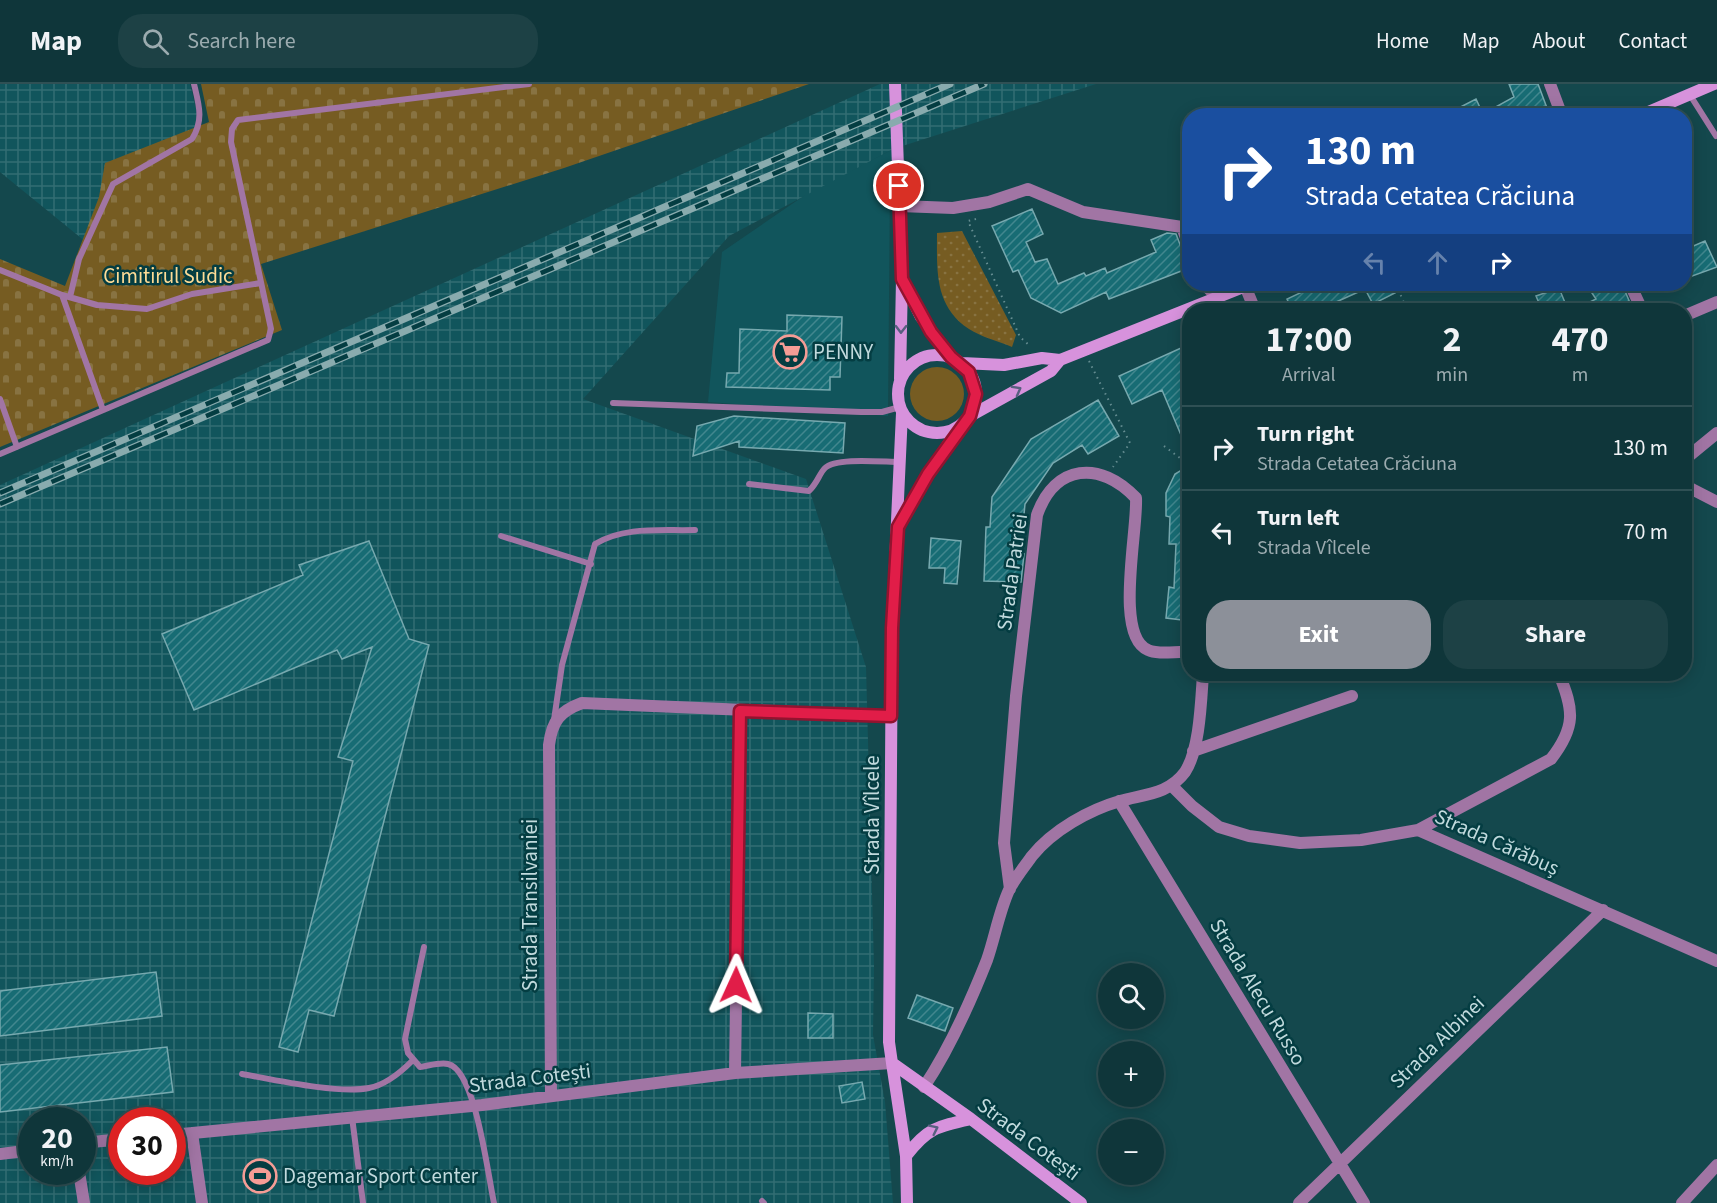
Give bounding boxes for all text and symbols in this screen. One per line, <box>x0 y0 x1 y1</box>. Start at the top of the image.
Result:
search box <box>118 14 538 68</box>
text: Map <box>30 21 82 61</box>
icon: search <box>139 25 172 58</box>
text: Search here <box>187 25 296 57</box>
text: Home <box>1376 26 1429 56</box>
text: Map <box>1462 26 1500 56</box>
text: About <box>1533 26 1585 56</box>
text: Contact <box>1618 26 1687 56</box>
text: 130 m <box>1305 121 1416 181</box>
icon: right <box>1206 132 1284 210</box>
pin <box>873 160 924 211</box>
icon: arrive <box>882 169 915 202</box>
text: Strada Cetatea Crăciuna <box>1305 177 1575 216</box>
icon: left <box>1358 246 1391 279</box>
icon: ahead <box>1421 246 1454 279</box>
icon: right <box>1484 246 1517 279</box>
park label: Cimitirul Sudic <box>103 261 233 291</box>
text: 17:00 <box>1265 314 1352 365</box>
text: 2 <box>1442 314 1461 365</box>
text: 470 <box>1552 314 1609 365</box>
one-way arrow <box>895 325 907 334</box>
supermarket icon: PENNY <box>772 334 808 370</box>
place label: PENNY <box>813 337 874 367</box>
text: Arrival <box>1282 361 1336 389</box>
text: min <box>1436 361 1468 389</box>
text: m <box>1572 361 1588 389</box>
one-way arrow <box>1010 386 1021 397</box>
text: Turn right <box>1257 418 1354 450</box>
icon: right <box>1206 432 1239 465</box>
text: 130 m <box>1613 432 1668 464</box>
text: Strada Cetatea Crăciuna <box>1257 450 1457 478</box>
text: Turn left <box>1257 502 1339 534</box>
street label: Strada Patriei <box>989 511 1035 633</box>
icon: left <box>1206 516 1239 549</box>
text: 70 m <box>1623 516 1668 548</box>
text: Strada Vîlcele <box>1257 534 1371 562</box>
button: Exit <box>1206 600 1431 669</box>
button: Share <box>1443 600 1668 669</box>
street label: Strada Vîlcele <box>857 755 887 875</box>
street label: Strada Cărăbuș <box>1430 801 1564 883</box>
street label: Strada Transilvaniei <box>515 819 545 991</box>
street label: Strada Alecu Russo <box>1202 913 1314 1071</box>
position arrow <box>704 953 768 1017</box>
map controls <box>1098 963 1164 1185</box>
button: search <box>1098 963 1164 1029</box>
street label: Strada Albinei <box>1383 989 1491 1095</box>
button: + <box>1098 1041 1164 1107</box>
street label: Strada Cotești <box>467 1056 593 1100</box>
street label: Strada Cotești <box>971 1090 1087 1188</box>
speed limit sign: 30 <box>108 1107 186 1185</box>
text: 20 <box>41 1117 73 1160</box>
button: − <box>1098 1119 1164 1185</box>
one-way arrow <box>927 1125 938 1137</box>
text: km/h <box>40 1151 74 1172</box>
sports icon: Dagemar Sport Center <box>242 1158 278 1194</box>
place label: Dagemar Sport Center <box>283 1161 479 1191</box>

